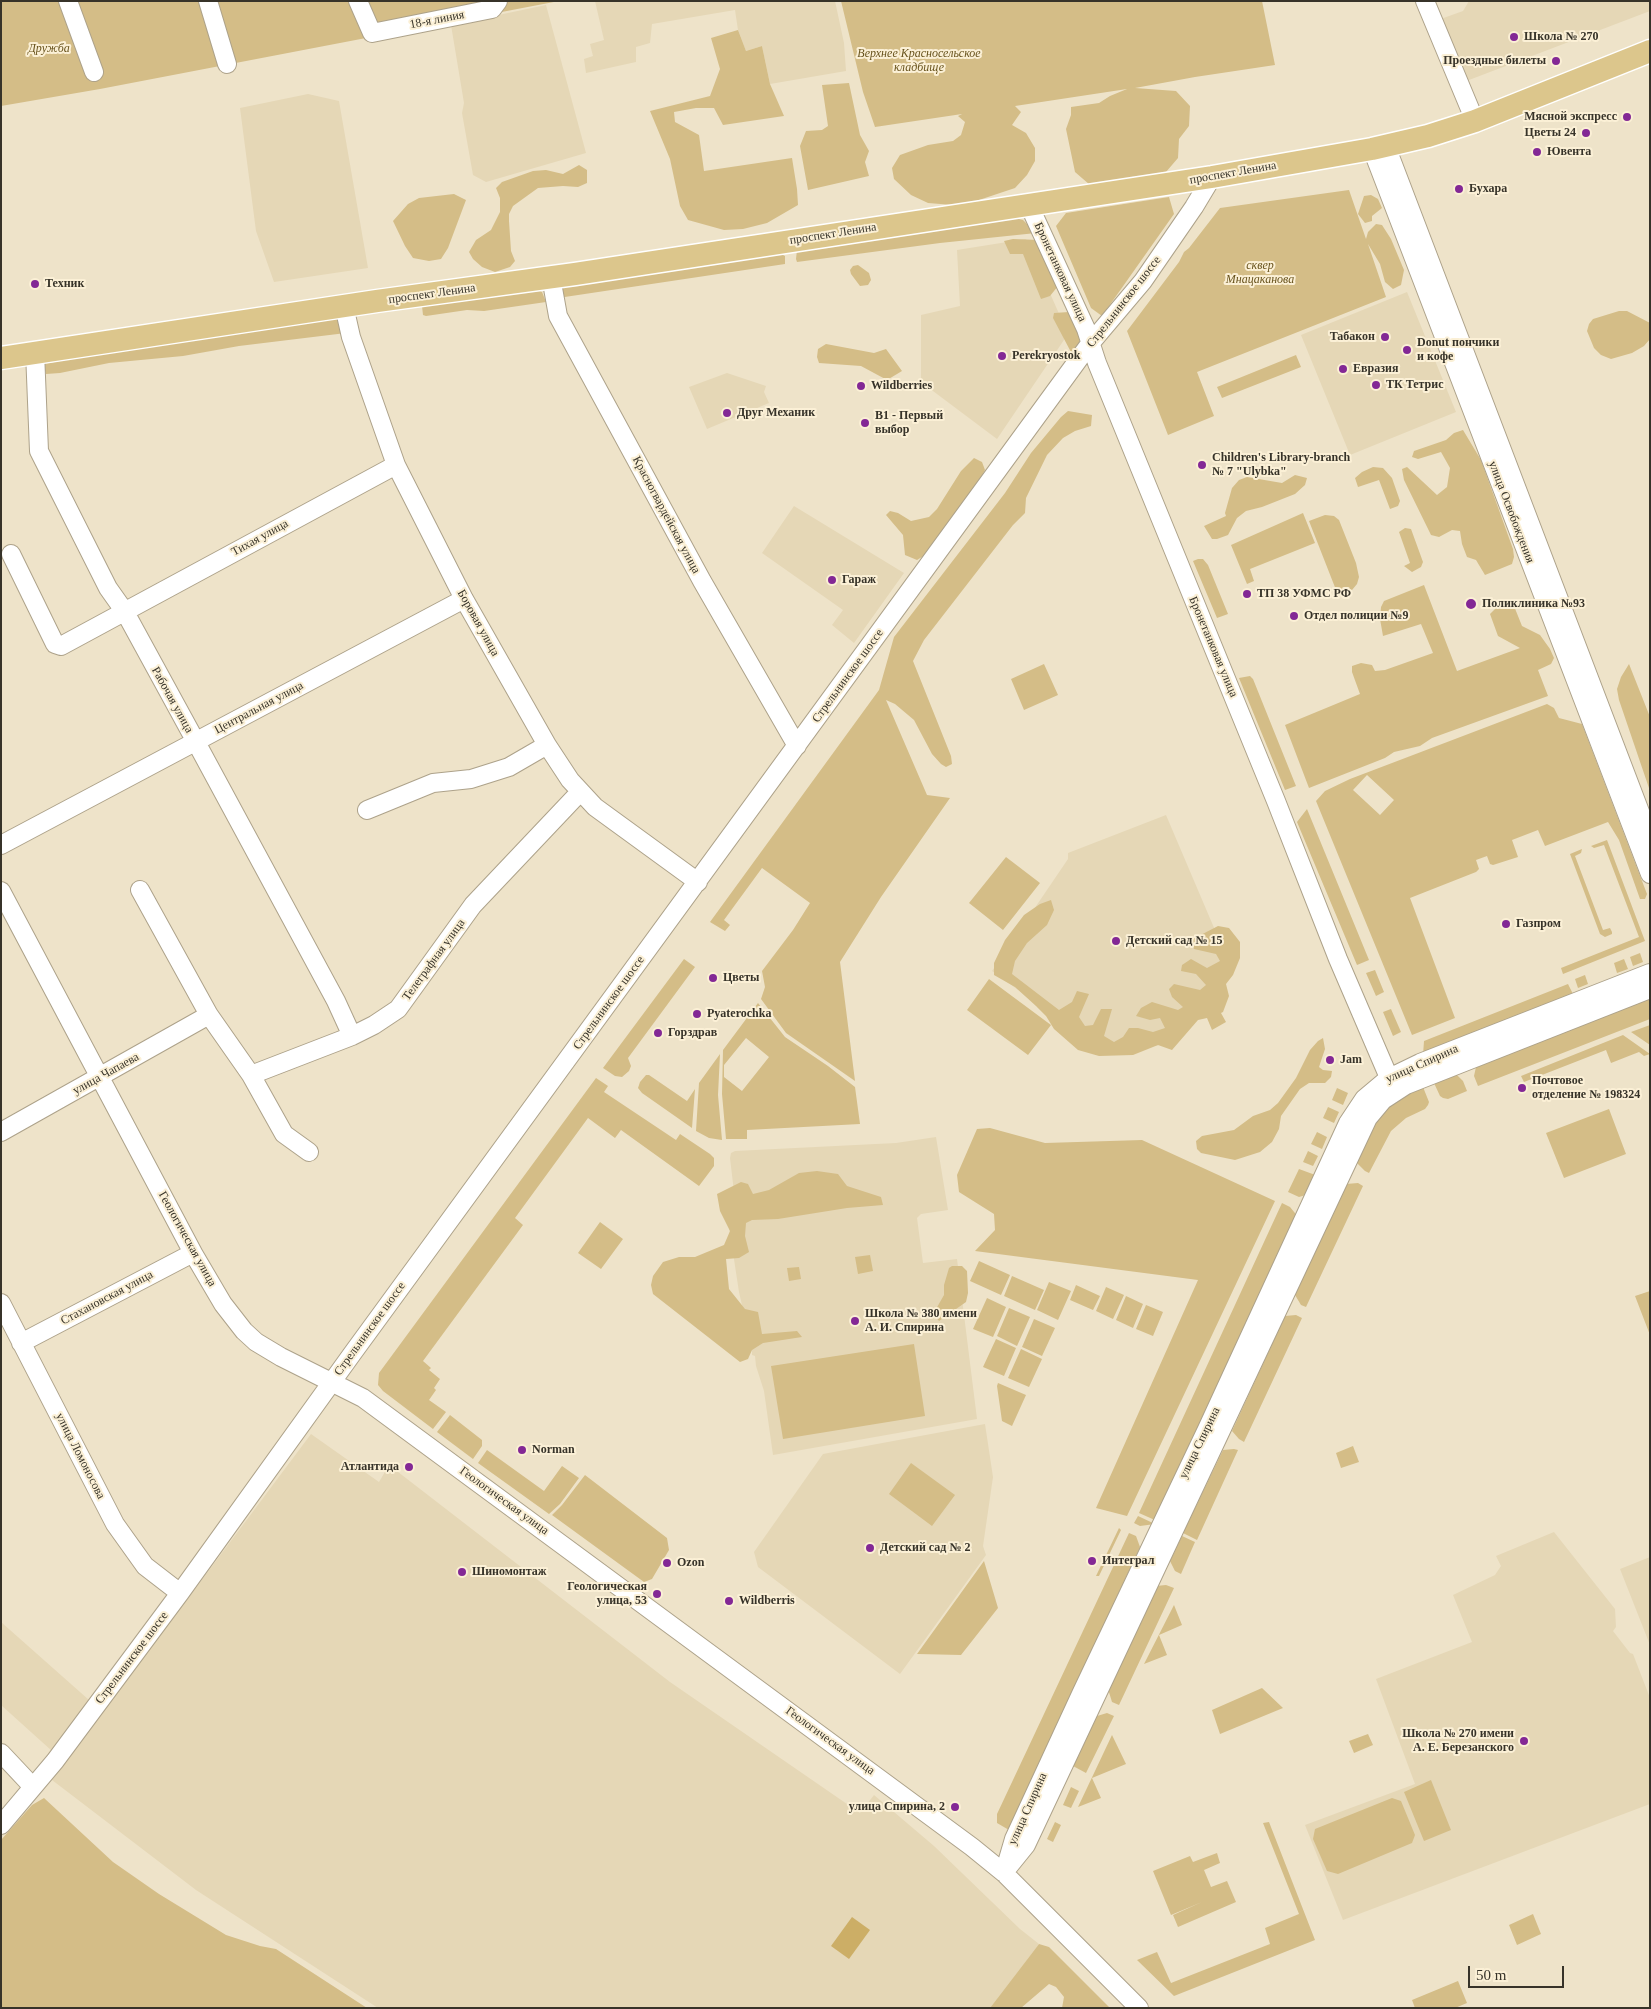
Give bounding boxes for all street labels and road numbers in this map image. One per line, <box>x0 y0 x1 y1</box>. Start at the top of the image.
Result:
street label: 18-я линия <box>408 8 466 32</box>
street label: проспект Ленина <box>1189 158 1277 188</box>
street label: проспект Ленина <box>789 220 877 248</box>
street label: Бронетанковая улица <box>1031 220 1089 324</box>
street label: Стрельнинское шоссе <box>1084 253 1164 351</box>
street label: проспект Ленина <box>388 281 476 307</box>
street label: Красногвардейская улица <box>629 454 703 576</box>
street label: улица Освобождения <box>1485 459 1537 565</box>
street label: Тихая улица <box>229 516 291 560</box>
street label: Боровая улица <box>454 587 502 659</box>
street label: Бронетанковая улица <box>1185 594 1241 700</box>
street label: Стрельнинское шоссе <box>809 626 887 726</box>
street label: Рабочая улица <box>148 664 196 736</box>
street label: Центральная улица <box>212 678 306 738</box>
street label: Телеграфная улица <box>400 916 468 1004</box>
street label: Стрельнинское шоссе <box>570 953 648 1053</box>
street label: улица Спирина <box>1384 1042 1460 1086</box>
street label: улица Чапаева <box>70 1050 142 1098</box>
street label: Геологическая улица <box>155 1189 219 1289</box>
street label: Стахановская улица <box>59 1268 155 1328</box>
street label: Стрельнинское шоссе <box>331 1279 409 1379</box>
street label: улица Спирина <box>1177 1405 1223 1481</box>
street label: улица Ломоносова <box>52 1411 108 1501</box>
street label: Геологическая улица <box>457 1464 551 1538</box>
street label: Стрельнинское шоссе <box>93 1609 171 1707</box>
street label: Геологическая улица <box>783 1704 877 1778</box>
street label: улица Спирина <box>1006 1771 1050 1847</box>

